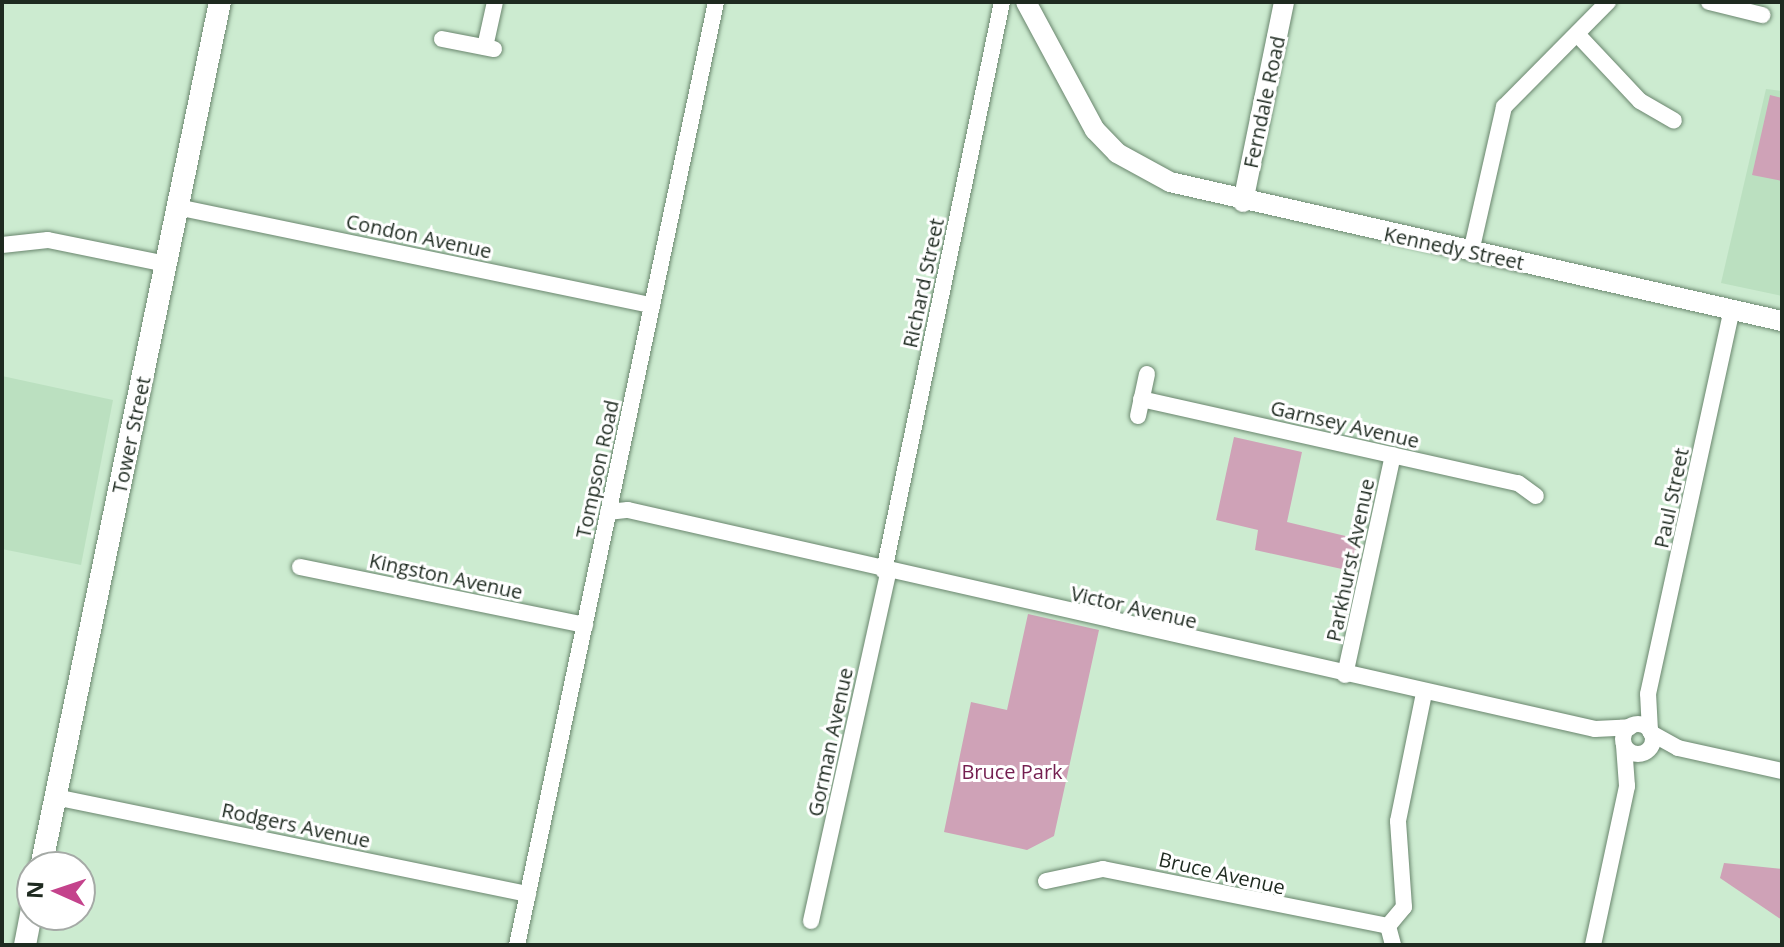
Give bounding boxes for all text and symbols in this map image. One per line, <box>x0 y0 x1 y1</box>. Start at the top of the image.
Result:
street label: Ferndale Road <box>1238 34 1290 170</box>
street label: Condon Avenue <box>344 209 494 263</box>
street label: Richard Street <box>898 216 948 350</box>
street label: Kennedy Street <box>1382 221 1526 275</box>
street label: Tower Street <box>107 374 155 496</box>
street label: Garnsey Avenue <box>1268 395 1422 453</box>
street label: Tompson Road <box>571 398 623 540</box>
street label: Paul Street <box>1649 446 1693 550</box>
street label: Parkhurst Avenue <box>1321 476 1379 644</box>
street label: Kingston Avenue <box>367 548 525 604</box>
street label: Victor Avenue <box>1069 581 1199 633</box>
street label: Gorman Avenue <box>803 665 857 819</box>
park label: Bruce Park <box>961 759 1063 783</box>
street label: Rodgers Avenue <box>220 798 372 852</box>
street label: Bruce Avenue <box>1156 847 1288 899</box>
north arrow <box>16 851 96 931</box>
text: N <box>19 880 49 900</box>

